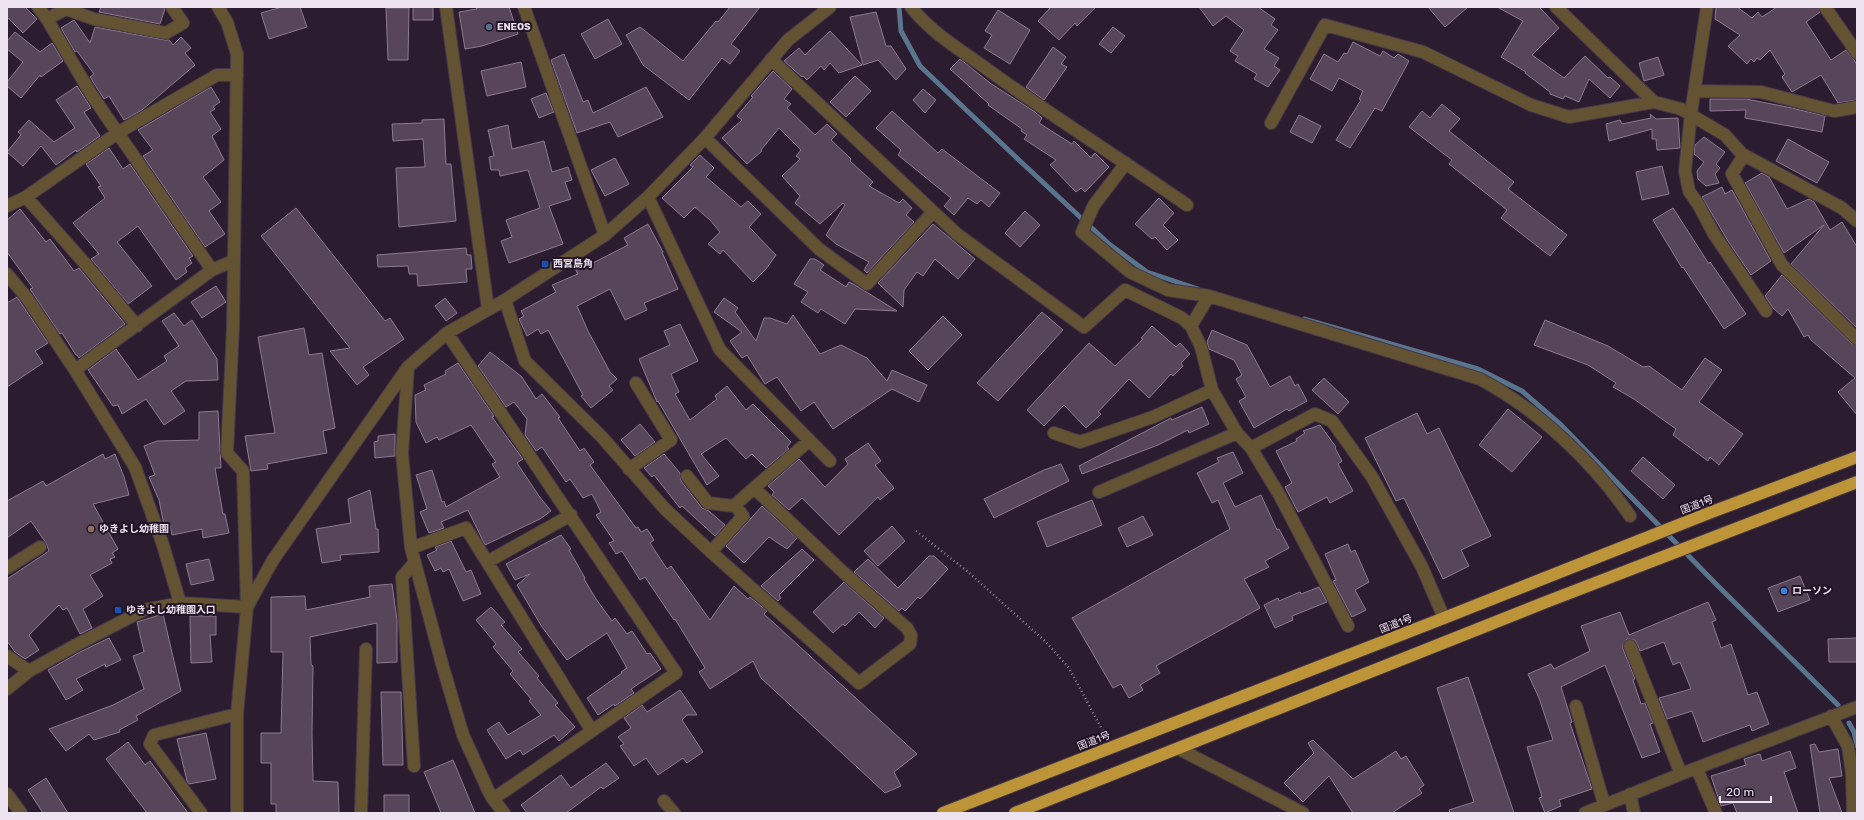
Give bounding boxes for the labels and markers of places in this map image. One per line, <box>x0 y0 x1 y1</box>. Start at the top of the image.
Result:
place label: ENEOS <box>497 21 531 33</box>
marker: ENEOS <box>484 22 494 32</box>
place label: 西宮島角 <box>553 258 593 270</box>
marker: 西宮島角 <box>540 259 550 269</box>
place label: ゆきよし幼稚園 <box>99 523 169 535</box>
marker: ゆきよし幼稚園 <box>86 524 96 534</box>
place label: ローソン <box>1792 585 1832 597</box>
marker: ローソン <box>1779 586 1789 596</box>
place label: ゆきよし幼稚園入口 <box>126 604 216 616</box>
marker: ゆきよし幼稚園入口 <box>113 605 123 615</box>

